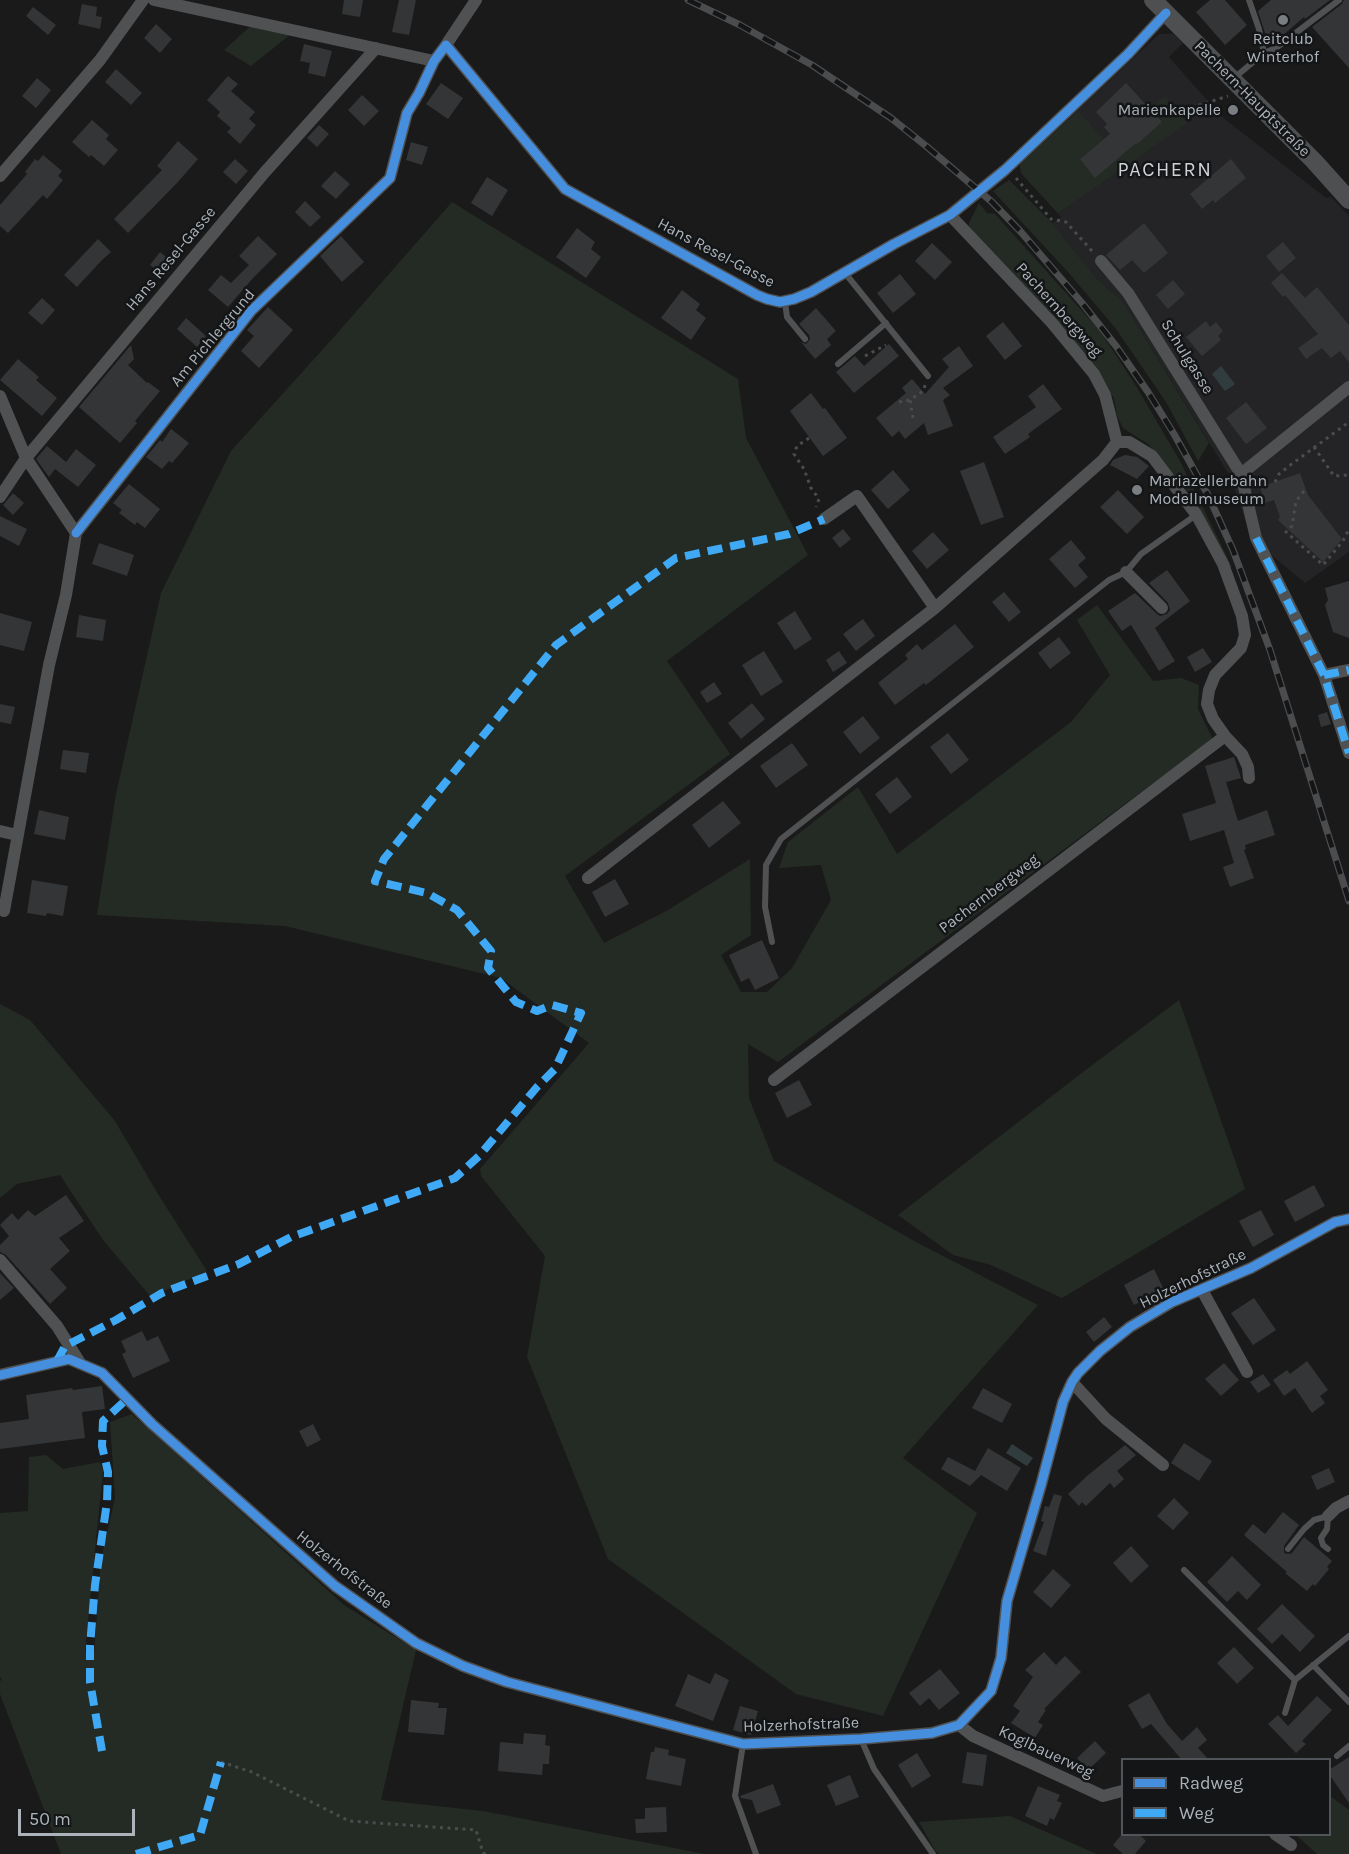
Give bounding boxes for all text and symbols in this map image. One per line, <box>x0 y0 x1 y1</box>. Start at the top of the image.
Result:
marker: Reitclub Winterhof <box>1276 13 1290 27</box>
place label: Reitclub Winterhof <box>1247 29 1319 67</box>
street label: Pachern-Hauptstraße <box>1190 37 1314 161</box>
place label: Marienkapelle <box>1118 100 1221 120</box>
marker: Marienkapelle <box>1226 103 1240 117</box>
district label: PACHERN <box>1117 158 1213 182</box>
street label: Hans Resel-Gasse <box>122 203 220 315</box>
street label: Hans Resel-Gasse <box>654 214 778 292</box>
street label: Pachernbergweg <box>1012 259 1106 361</box>
street label: Am Pichlergrund <box>167 285 259 391</box>
street label: Schulgasse <box>1156 316 1218 398</box>
place label: Mariazellerbahn Modellmuseum <box>1149 471 1267 509</box>
marker: Mariazellerbahn Modellmuseum <box>1130 483 1144 497</box>
street label: Pachernbergweg <box>935 850 1043 938</box>
street label: Holzerhofstraße <box>1137 1245 1249 1313</box>
street label: Holzerhofstraße <box>292 1527 396 1613</box>
street label: Holzerhofstraße <box>743 1713 859 1737</box>
street label: Koglbauerweg <box>995 1722 1097 1782</box>
legend <box>1121 1758 1331 1836</box>
text: Radweg <box>1179 1772 1243 1794</box>
scale bar <box>21 1797 138 1835</box>
text: Weg <box>1179 1802 1214 1824</box>
text: 50 m <box>29 1808 71 1830</box>

